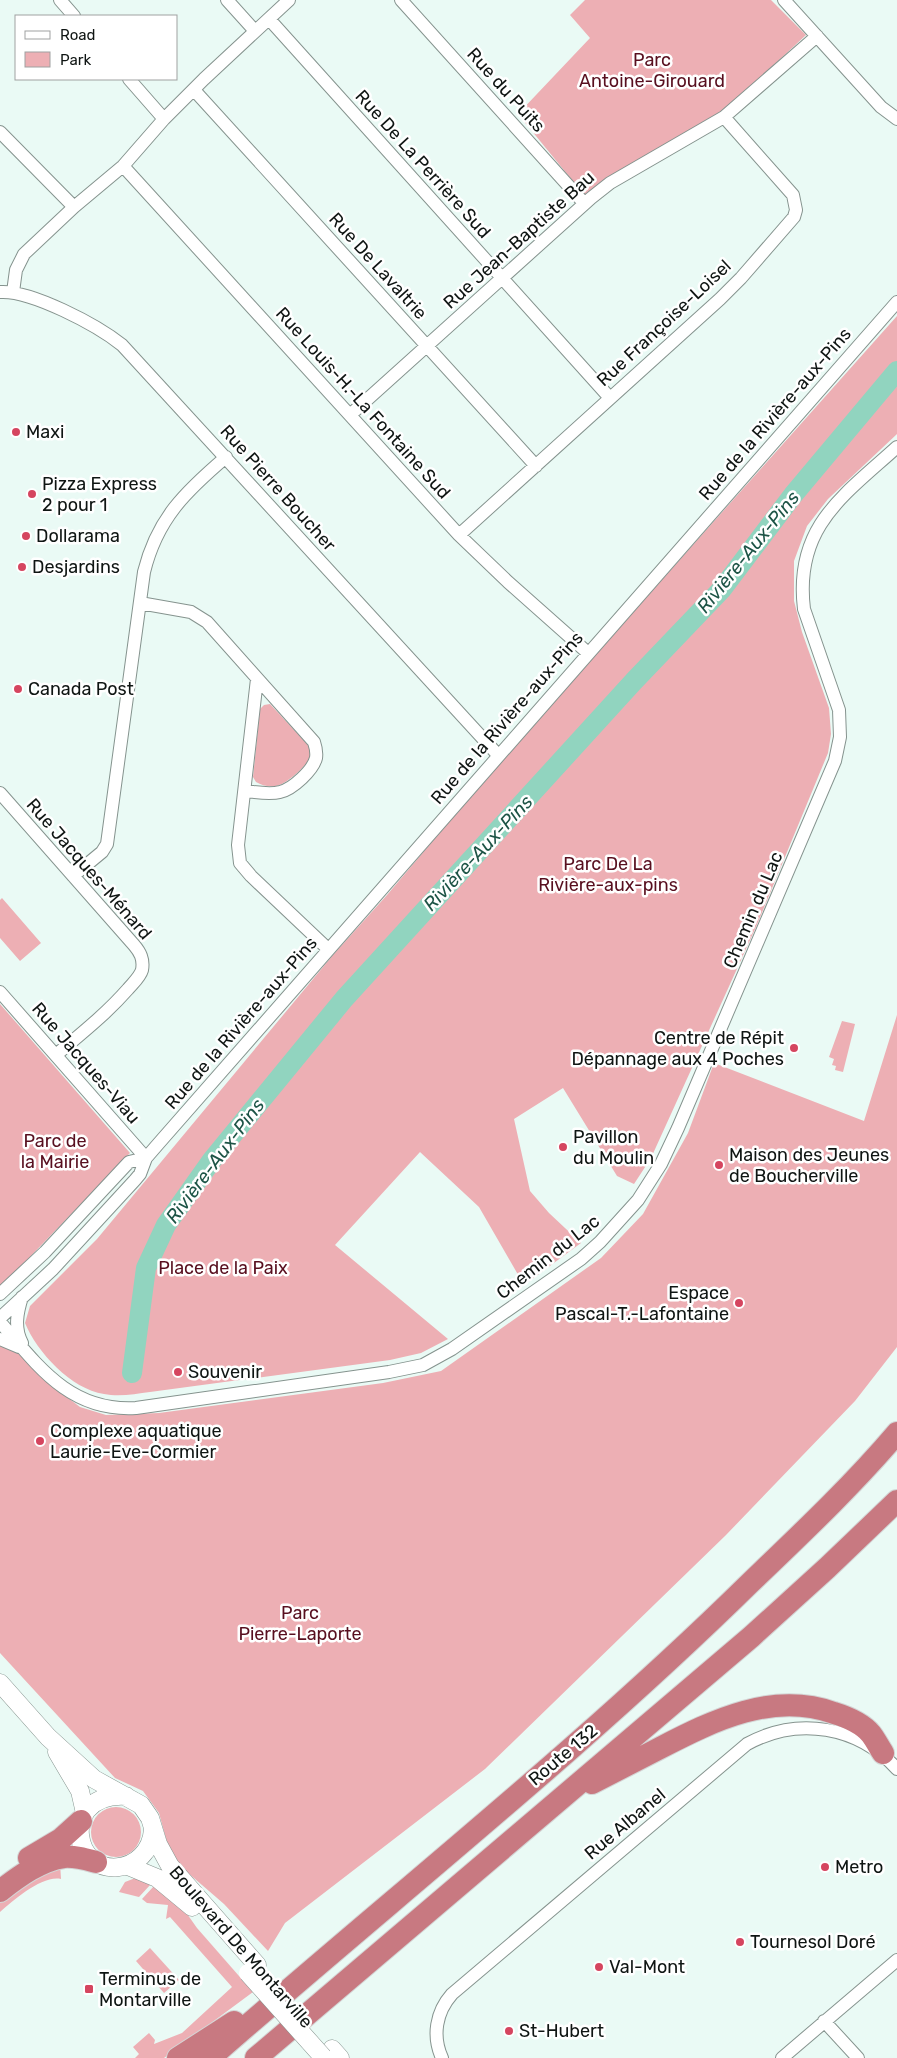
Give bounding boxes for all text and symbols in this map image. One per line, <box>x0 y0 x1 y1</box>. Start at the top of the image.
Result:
legend <box>15 15 178 80</box>
text: Road <box>60 26 96 44</box>
street label: Rue du Puits <box>462 43 550 137</box>
park label: Parc Antoine-Girouard <box>579 49 725 92</box>
text: Park <box>60 51 91 69</box>
street label: Rue De La Perrière Sud <box>351 85 495 243</box>
street label: Rue Jean-Baptiste Bau <box>439 166 599 314</box>
street label: Rue De Lavaltrie <box>324 208 432 324</box>
street label: Rue Françoise-Loisel <box>592 255 736 391</box>
street label: Rue Louis-H.-La Fontaine Sud <box>271 303 455 503</box>
street label: Rue de la Rivière-aux-Pins <box>694 323 856 505</box>
street label: Rue Pierre Boucher <box>216 420 341 556</box>
place label: Maxi <box>26 421 64 443</box>
marker: Maxi <box>10 426 22 438</box>
place label: Pizza Express 2 pour 1 <box>42 473 157 516</box>
water label: Rivière-Aux-Pins <box>692 486 804 618</box>
marker: Pizza Express 2 pour 1 <box>26 488 38 500</box>
place label: Dollarama <box>36 525 120 547</box>
marker: Dollarama <box>20 530 32 542</box>
place label: Desjardins <box>32 556 120 578</box>
marker: Desjardins <box>16 561 28 573</box>
street label: Rue de la Rivière-aux-Pins <box>426 627 588 809</box>
place label: Canada Post <box>28 678 134 700</box>
marker: Canada Post <box>12 683 24 695</box>
water label: Rivière-Aux-Pins <box>418 790 538 916</box>
street label: Rue Jacques-Ménard <box>22 794 156 944</box>
street label: Chemin du Lac <box>719 848 788 972</box>
park label: Parc De La Rivière-aux-pins <box>538 853 678 896</box>
street label: Rue de la Rivière-aux-Pins <box>160 932 322 1114</box>
street label: Rue Jacques-Viau <box>27 998 145 1128</box>
place label: Centre de Répit Dépannage aux 4 Poches <box>571 1027 784 1070</box>
marker: Centre de Répit Dépannage aux 4 Poches <box>788 1042 800 1054</box>
water label: Rivière-Aux-Pins <box>161 1094 270 1228</box>
place label: Pavillon du Moulin <box>573 1126 654 1169</box>
park label: Parc de la Mairie <box>21 1130 89 1173</box>
marker: Pavillon du Moulin <box>557 1141 569 1153</box>
place label: Maison des Jeunes de Boucherville <box>729 1144 889 1187</box>
marker: Maison des Jeunes de Boucherville <box>713 1159 725 1171</box>
street label: Chemin du Lac <box>492 1210 604 1304</box>
park label: Place de la Paix <box>158 1257 288 1279</box>
place label: Espace Pascal-T.-Lafontaine <box>555 1282 729 1325</box>
marker: Espace Pascal-T.-Lafontaine <box>733 1297 745 1309</box>
place label: Souvenir <box>188 1361 262 1383</box>
marker: Souvenir <box>172 1366 184 1378</box>
place label: Complexe aquatique Laurie-Eve-Cormier <box>50 1420 222 1463</box>
marker: Complexe aquatique Laurie-Eve-Cormier <box>34 1435 46 1447</box>
park label: Parc Pierre-Laporte <box>238 1602 362 1645</box>
street label: Route 132 <box>524 1720 602 1790</box>
street label: Rue Albanel <box>580 1784 670 1864</box>
place label: Metro <box>835 1856 883 1878</box>
street label: Boulevard De Montarville <box>164 1861 318 2033</box>
marker: Metro <box>819 1861 831 1873</box>
place label: Tournesol Doré <box>750 1931 875 1953</box>
marker: Tournesol Doré <box>734 1936 746 1948</box>
place label: Val-Mont <box>609 1956 685 1978</box>
marker: Val-Mont <box>593 1961 605 1973</box>
place label: Terminus de Montarville <box>99 1968 201 2011</box>
marker: Terminus de Montarville <box>83 1983 95 1995</box>
place label: St-Hubert <box>519 2020 604 2042</box>
marker: St-Hubert <box>503 2025 515 2037</box>

